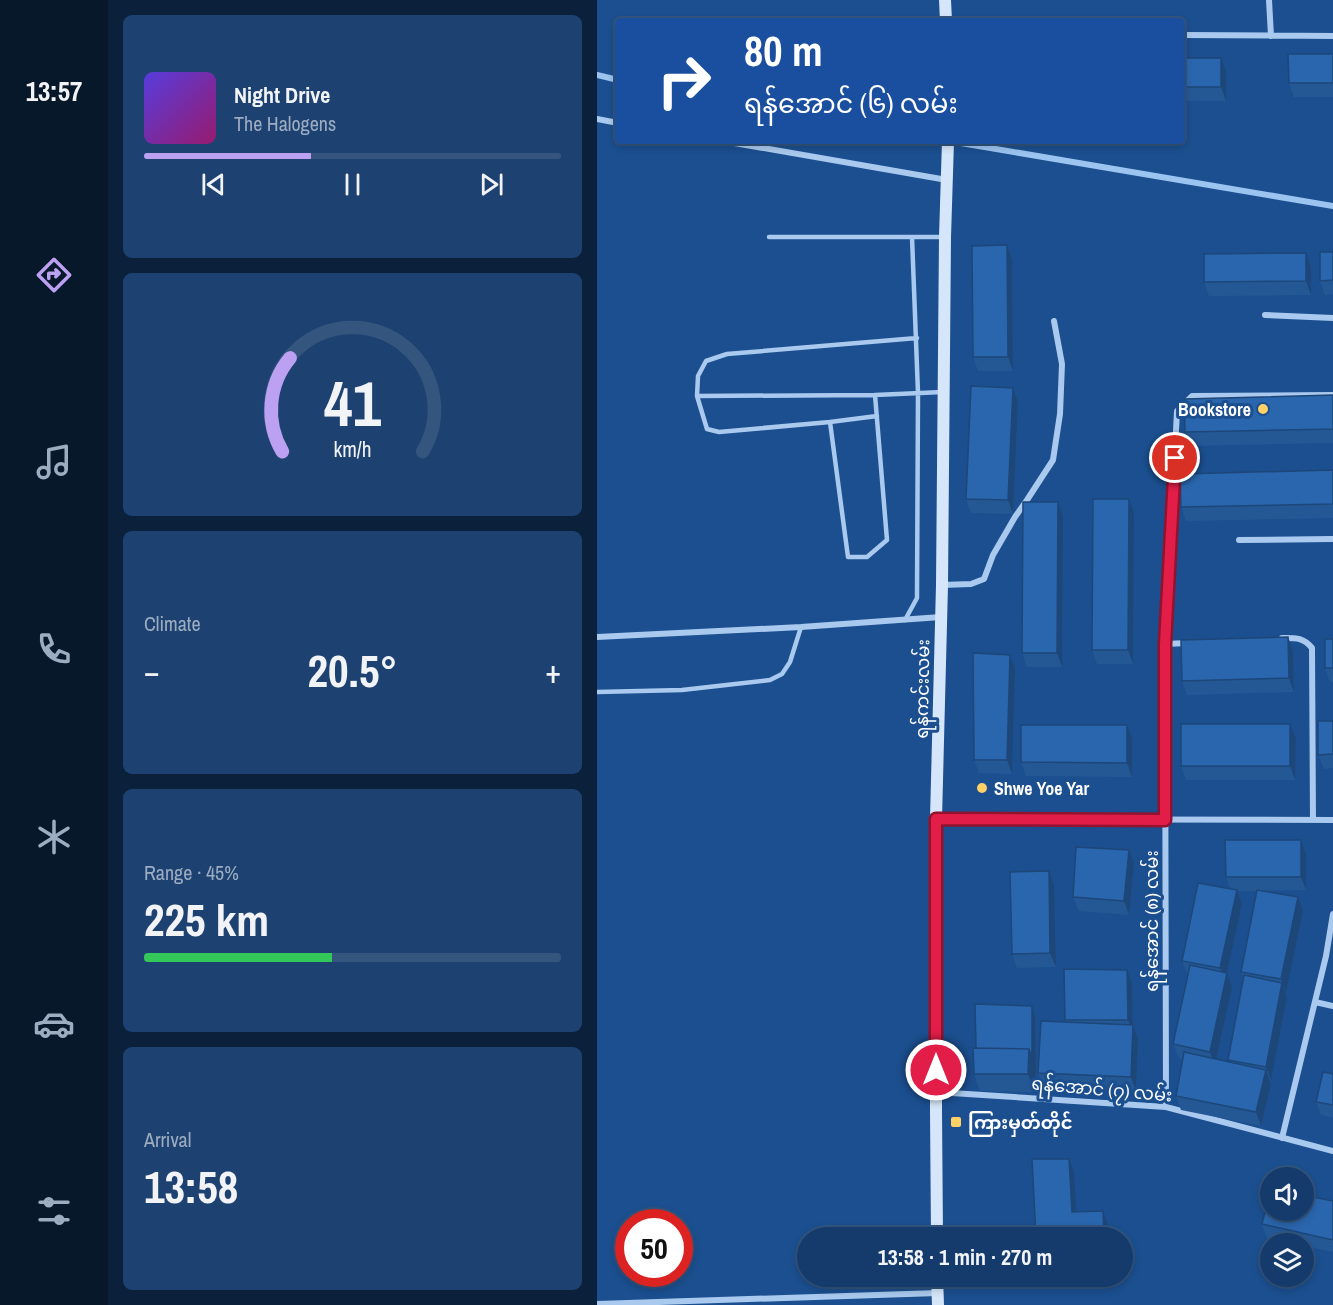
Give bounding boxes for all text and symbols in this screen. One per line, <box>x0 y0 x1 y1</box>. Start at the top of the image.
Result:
text: 80 m <box>744 23 823 79</box>
icon: right <box>645 42 723 120</box>
text: 13:57 <box>26 73 82 109</box>
text: Night Drive <box>234 80 330 110</box>
text: ရန်အောင် (၆) လမ်း <box>744 85 958 121</box>
text: The Halogens <box>234 110 336 137</box>
icon: previous <box>197 168 230 201</box>
icon: pause <box>336 168 369 201</box>
icon: next <box>475 168 508 201</box>
icon: directions <box>33 254 75 296</box>
text: 41 <box>324 361 381 445</box>
place label: Bookstore <box>1178 397 1251 422</box>
marker: Bookstore <box>1256 402 1270 416</box>
pin <box>1149 432 1200 483</box>
text: km/h <box>333 435 372 464</box>
icon: music <box>33 441 75 483</box>
icon: arrive <box>1158 441 1191 474</box>
text: Climate <box>144 610 201 637</box>
icon: phone <box>33 628 75 670</box>
street label: ရန်ကင်းလမ်း <box>909 639 938 739</box>
text: 20.5° <box>308 640 397 701</box>
text: − <box>144 649 160 693</box>
text: + <box>545 649 561 693</box>
place label: Shwe Yoe Yar <box>994 776 1089 801</box>
marker: Shwe Yoe Yar <box>975 781 989 795</box>
icon: climate <box>33 816 75 858</box>
street label: ရန်အောင် (၈) လမ်း <box>1139 850 1167 992</box>
text: Range · 45% <box>144 859 239 886</box>
text: 225 km <box>144 889 269 950</box>
icon: car <box>33 1003 75 1045</box>
position arrow <box>904 1038 968 1102</box>
street label: ရန်အောင် (၇) လမ်း <box>1030 1070 1173 1111</box>
place label: ကြားမှတ်တိုင် <box>968 1110 1073 1137</box>
marker: ကြားမှတ်တိုင် <box>949 1115 963 1129</box>
text: Arrival <box>144 1126 191 1153</box>
text: 13:58 <box>144 1156 238 1217</box>
map controls <box>1260 1167 1314 1287</box>
button: sound <box>1260 1167 1314 1221</box>
icon: filters <box>33 1190 75 1232</box>
speed limit sign: 50 <box>615 1209 693 1287</box>
button: layers <box>1260 1233 1314 1287</box>
text: 13:58 · 1 min · 270 m <box>878 1242 1052 1272</box>

